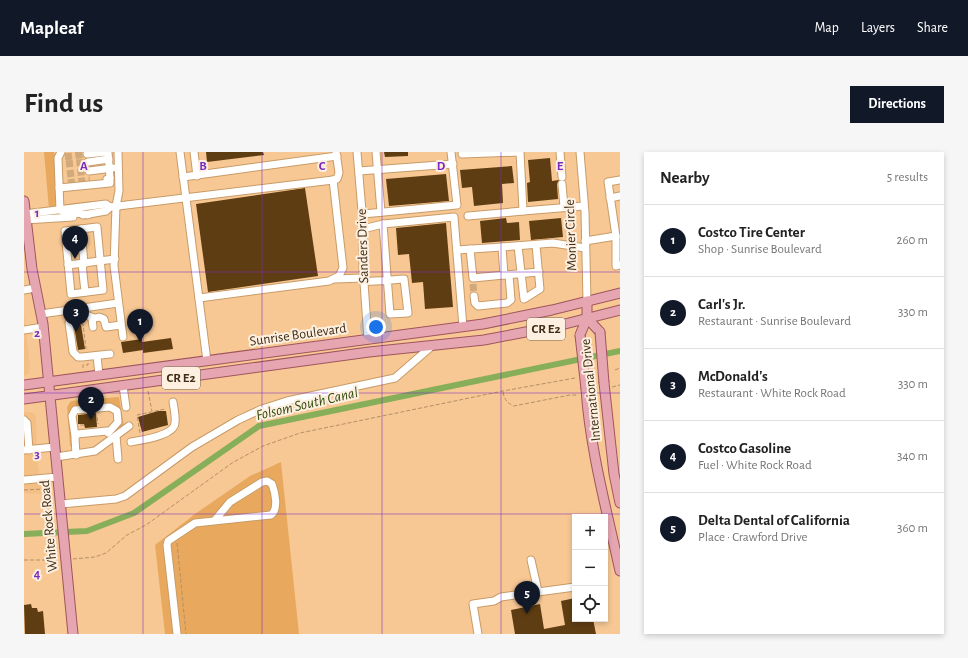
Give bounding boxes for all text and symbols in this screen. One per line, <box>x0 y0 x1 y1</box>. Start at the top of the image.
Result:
text: Mapleaf <box>20 19 83 38</box>
text: Map <box>814 21 839 35</box>
text: Layers <box>861 21 895 35</box>
text: Share <box>917 21 948 35</box>
button: Directions <box>850 86 944 123</box>
text: Find us <box>24 90 103 118</box>
text: A <box>80 160 88 173</box>
text: B <box>199 160 207 173</box>
text: C <box>319 160 326 173</box>
text: D <box>437 160 446 173</box>
text: E <box>557 160 564 173</box>
text: Nearby <box>660 169 710 186</box>
text: 5 results <box>887 171 928 184</box>
street label: Monier Circle <box>563 199 579 271</box>
text: 1 <box>35 207 39 220</box>
street label: Sanders Drive <box>355 208 371 284</box>
text: Costco Tire Center <box>698 225 805 240</box>
pin: 4 <box>62 226 88 259</box>
text: 1 <box>671 234 675 247</box>
text: 260 m <box>897 234 928 247</box>
text: Shop · Sunrise Boulevard <box>698 243 822 256</box>
text: Carl's Jr. <box>698 297 745 312</box>
pin: 3 <box>63 299 89 332</box>
text: 2 <box>670 306 676 319</box>
text: 330 m <box>898 306 928 319</box>
pin: 1 <box>127 309 153 342</box>
text: Restaurant · Sunrise Boulevard <box>698 315 851 328</box>
your location <box>366 317 386 337</box>
road number: CR E2 <box>527 318 565 340</box>
street label: Sunrise Boulevard <box>249 321 347 349</box>
text: 2 <box>34 327 40 340</box>
street label: International Drive <box>579 338 603 442</box>
road number: CR E2 <box>162 367 200 389</box>
text: McDonald's <box>698 369 768 384</box>
text: 3 <box>670 378 676 391</box>
text: 330 m <box>898 378 928 391</box>
water label: Folsom South Canal <box>254 385 360 423</box>
pin: 2 <box>78 387 104 420</box>
text: Restaurant · White Rock Road <box>698 387 846 400</box>
text: Costco Gasoline <box>698 441 791 456</box>
text: 3 <box>34 448 40 461</box>
text: 4 <box>670 450 676 463</box>
text: 340 m <box>897 450 928 463</box>
text: Fuel · White Rock Road <box>698 459 812 472</box>
street label: White Rock Road <box>38 479 60 573</box>
text: Delta Dental of California <box>698 513 850 528</box>
map controls <box>572 514 608 622</box>
button: + <box>572 514 608 550</box>
text: 5 <box>670 522 676 535</box>
text: 360 m <box>897 522 928 535</box>
text: Place · Crawford Drive <box>698 531 807 544</box>
button: − <box>572 550 608 586</box>
text: 4 <box>34 568 41 581</box>
pin: 5 <box>514 581 540 614</box>
button: locate <box>572 586 608 622</box>

